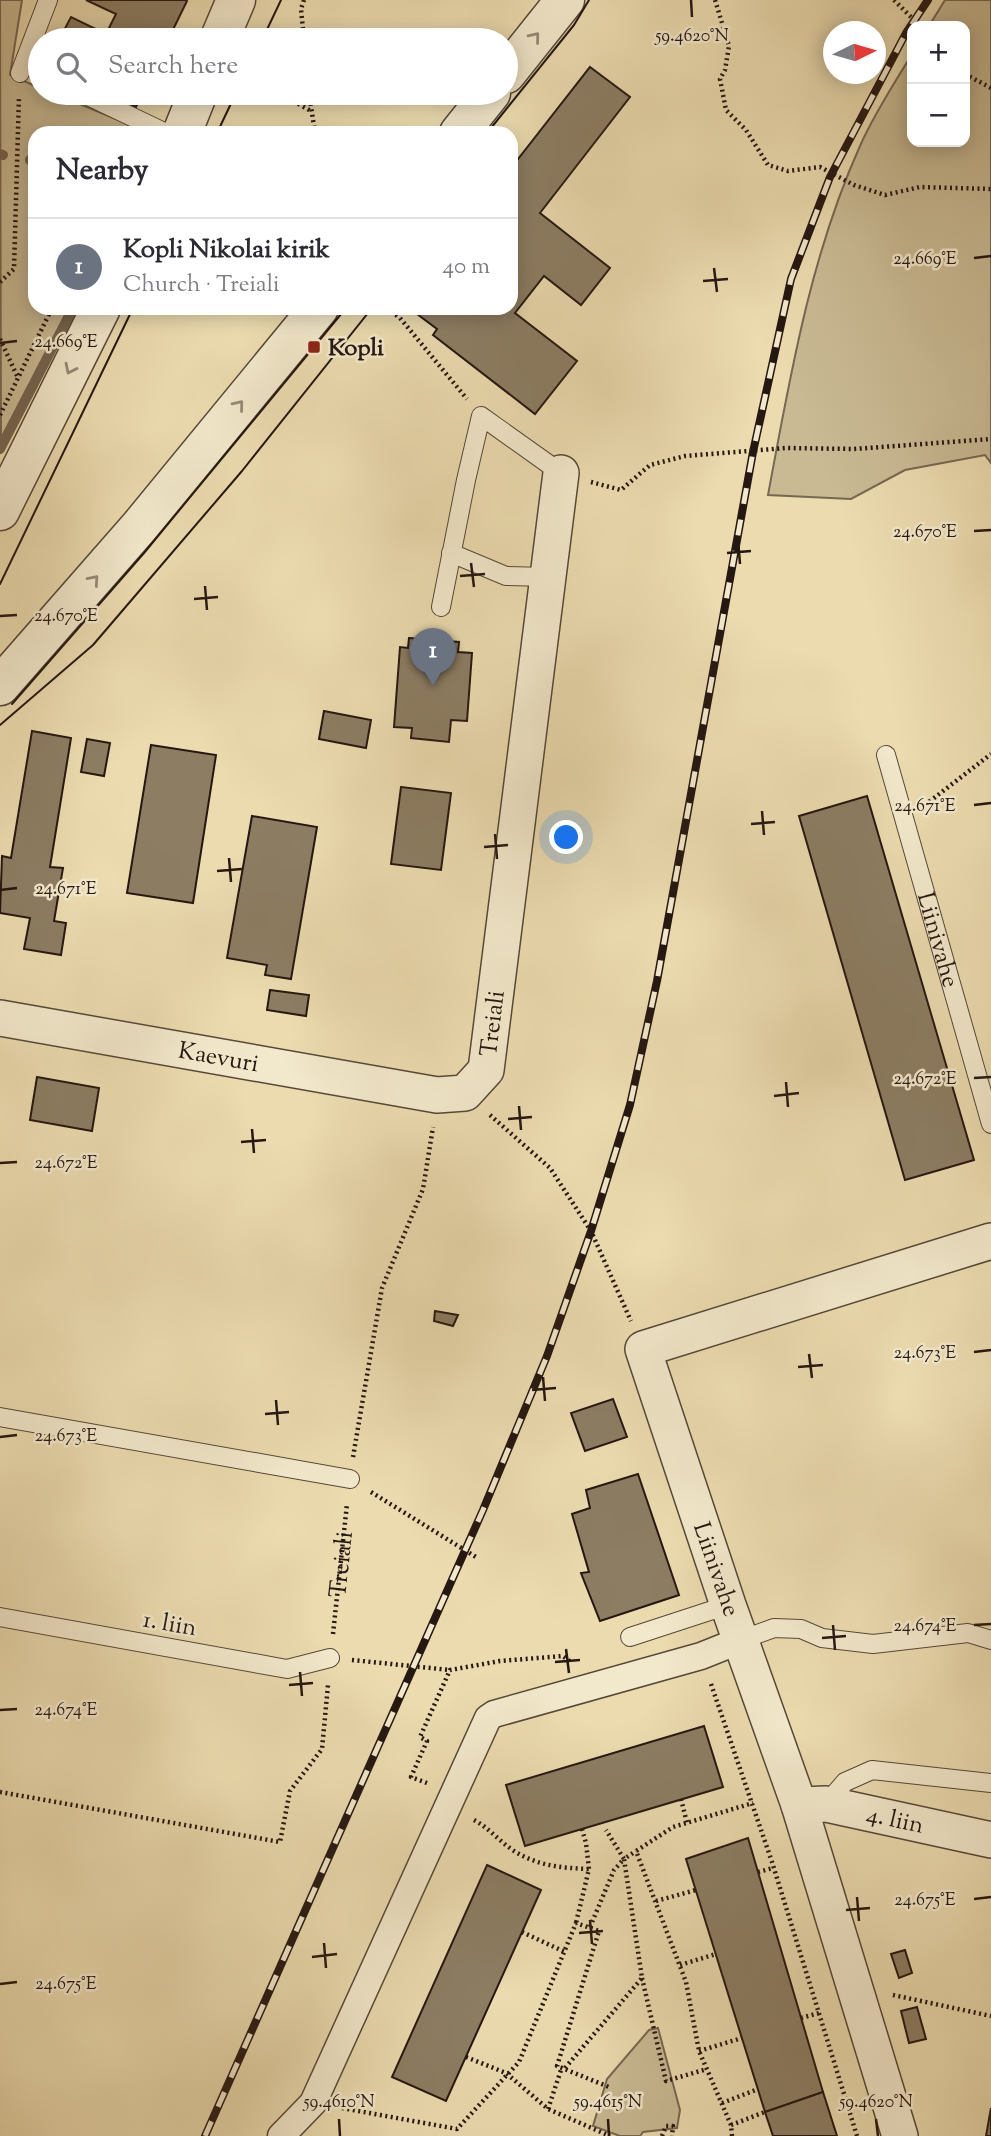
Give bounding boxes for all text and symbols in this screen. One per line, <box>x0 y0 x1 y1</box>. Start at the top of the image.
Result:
north arrow <box>823 21 886 84</box>
map controls <box>907 21 970 147</box>
button: + <box>907 21 970 84</box>
text: 59.4620°N <box>654 24 729 50</box>
search box <box>28 28 518 105</box>
one-way arrow <box>527 32 540 45</box>
icon: search <box>52 48 90 86</box>
text: Search here <box>108 48 238 85</box>
button: − <box>907 84 970 147</box>
text: Nearby <box>56 150 148 193</box>
text: Kopli Nikolai kirik <box>123 232 330 269</box>
text: 24.669°E <box>893 247 957 273</box>
text: 1 <box>75 251 83 284</box>
text: 40 m <box>443 251 490 284</box>
text: Church · Treiali <box>123 269 280 302</box>
text: 24.669°E <box>34 330 98 356</box>
place label: Kopli <box>328 332 384 366</box>
marker: Kopli <box>306 339 322 355</box>
one-way arrow <box>65 362 79 374</box>
one-way arrow <box>231 401 244 413</box>
text: 24.670°E <box>893 520 957 546</box>
one-way arrow <box>86 575 98 588</box>
text: 24.670°E <box>34 604 98 630</box>
pin: 1 <box>410 628 456 686</box>
text: 24.671°E <box>894 794 956 820</box>
your location <box>549 820 583 854</box>
text: 24.671°E <box>35 877 97 903</box>
street label: Liinivahe <box>907 889 966 992</box>
street label: Treiali <box>473 988 515 1059</box>
street label: Kaevuri <box>175 1035 261 1082</box>
text: 24.672°E <box>893 1067 957 1093</box>
text: 24.672°E <box>34 1151 98 1177</box>
text: 24.673°E <box>894 1341 956 1367</box>
text: 24.673°E <box>35 1424 97 1450</box>
street label: Liinivahe <box>683 1518 747 1621</box>
street label: Treiali <box>322 1530 363 1599</box>
street label: 1. liin <box>140 1604 199 1646</box>
text: 24.674°E <box>894 1614 957 1640</box>
text: 24.674°E <box>35 1698 98 1724</box>
street label: 4. liin <box>863 1798 927 1844</box>
text: 24.675°E <box>894 1888 956 1914</box>
text: 24.675°E <box>35 1972 97 1998</box>
text: 59.4610°N <box>302 2090 375 2116</box>
text: 59.4615°N <box>573 2090 642 2116</box>
text: 59.4620°N <box>838 2090 913 2116</box>

